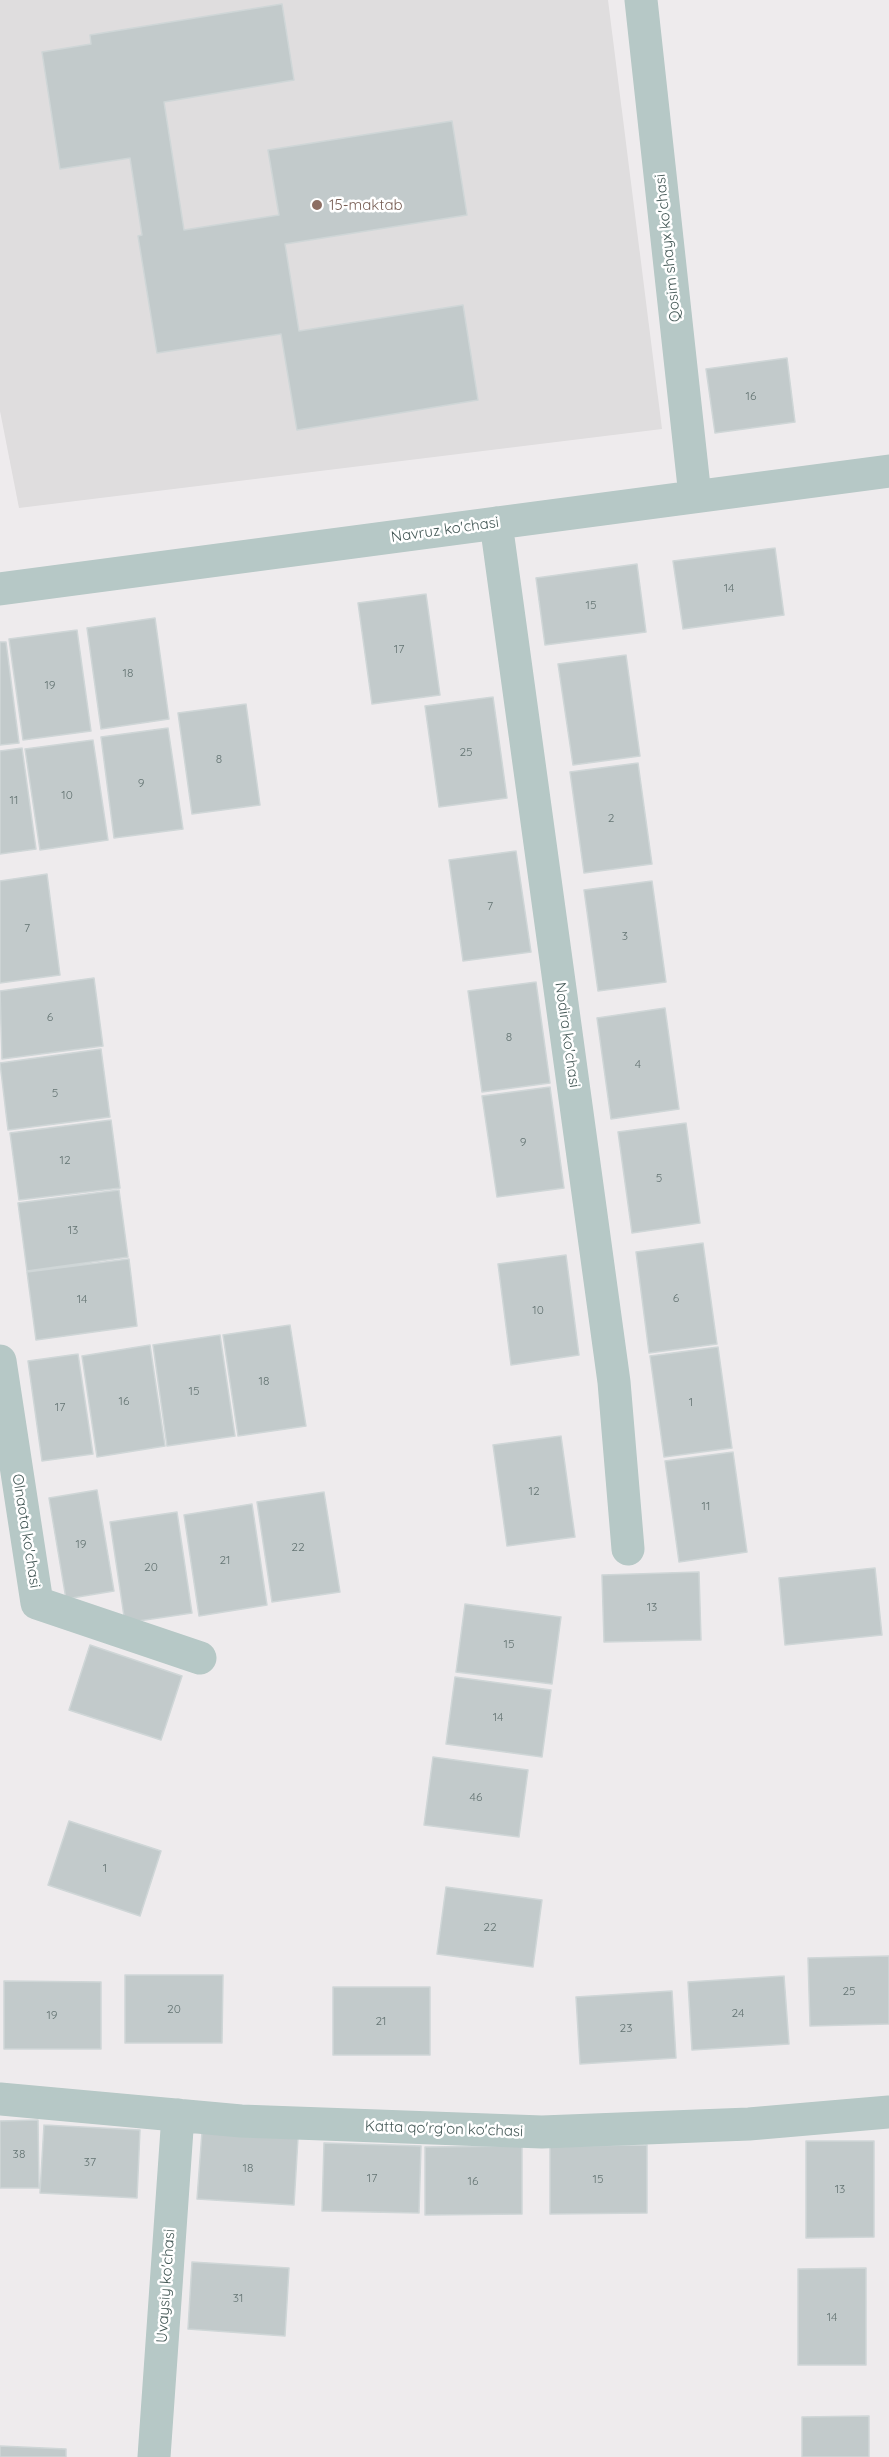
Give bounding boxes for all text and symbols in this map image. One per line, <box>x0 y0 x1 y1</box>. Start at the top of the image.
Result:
street label: Qosim shayx ko'chasi <box>651 173 685 323</box>
place label: 15-maktab <box>329 196 403 214</box>
marker: 15-maktab <box>310 198 324 212</box>
house number: 16 <box>746 389 756 403</box>
street label: Navruz ko'chasi <box>390 514 500 546</box>
house number: 14 <box>724 581 734 595</box>
house number: 15 <box>586 598 596 612</box>
house number: 17 <box>394 642 404 656</box>
house number: 18 <box>123 666 133 680</box>
house number: 19 <box>44 678 56 692</box>
house number: 25 <box>459 745 473 759</box>
house number: 8 <box>216 752 222 766</box>
house number: 9 <box>138 776 144 790</box>
house number: 10 <box>61 788 73 802</box>
house number: 11 <box>10 793 18 807</box>
house number: 2 <box>608 811 614 825</box>
house number: 7 <box>487 899 493 913</box>
house number: 7 <box>24 921 30 935</box>
house number: 3 <box>622 929 628 943</box>
street label: Nodira ko'chasi <box>551 981 583 1089</box>
house number: 6 <box>47 1010 53 1024</box>
house number: 8 <box>506 1030 512 1044</box>
house number: 4 <box>635 1057 641 1071</box>
house number: 5 <box>52 1086 58 1100</box>
house number: 9 <box>520 1135 526 1149</box>
house number: 12 <box>59 1153 71 1167</box>
house number: 5 <box>656 1171 662 1185</box>
house number: 13 <box>68 1223 78 1237</box>
house number: 6 <box>673 1291 679 1305</box>
house number: 14 <box>77 1292 87 1306</box>
house number: 10 <box>532 1303 544 1317</box>
house number: 18 <box>259 1374 269 1388</box>
house number: 15 <box>189 1384 199 1398</box>
house number: 16 <box>119 1394 129 1408</box>
house number: 1 <box>689 1395 693 1409</box>
house number: 17 <box>55 1400 65 1414</box>
street label: Olnaota ko'chasi <box>8 1473 44 1589</box>
house number: 12 <box>528 1484 540 1498</box>
house number: 11 <box>702 1499 710 1513</box>
house number: 19 <box>75 1537 87 1551</box>
house number: 22 <box>291 1540 305 1554</box>
house number: 21 <box>219 1553 231 1567</box>
house number: 20 <box>144 1560 158 1574</box>
house number: 13 <box>647 1600 657 1614</box>
house number: 15 <box>504 1637 514 1651</box>
house number: 14 <box>493 1710 503 1724</box>
house number: 46 <box>470 1790 482 1804</box>
house number: 1 <box>103 1861 107 1875</box>
house number: 22 <box>483 1920 497 1934</box>
house number: 25 <box>842 1984 856 1998</box>
house number: 20 <box>167 2002 181 2016</box>
house number: 24 <box>732 2006 744 2020</box>
house number: 19 <box>46 2008 58 2022</box>
house number: 21 <box>375 2014 387 2028</box>
house number: 23 <box>620 2021 632 2035</box>
street label: Katta qo'rg'on ko'chasi <box>364 2117 524 2141</box>
house number: 38 <box>13 2147 25 2161</box>
house number: 37 <box>84 2155 96 2169</box>
house number: 18 <box>243 2161 253 2175</box>
house number: 17 <box>367 2171 377 2185</box>
house number: 15 <box>593 2172 603 2186</box>
house number: 16 <box>468 2174 478 2188</box>
house number: 13 <box>835 2182 845 2196</box>
street label: Uvaysiy ko'chasi <box>153 2228 179 2344</box>
house number: 31 <box>233 2291 243 2305</box>
house number: 14 <box>827 2310 837 2324</box>

